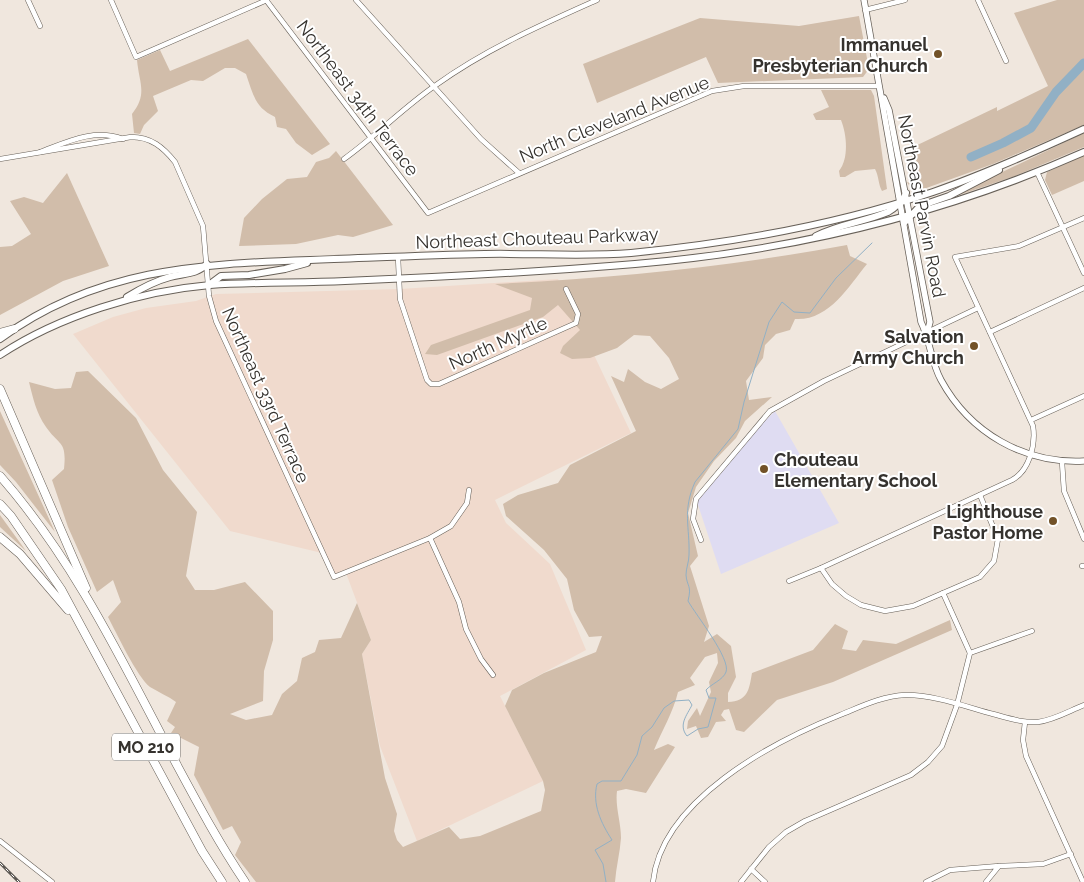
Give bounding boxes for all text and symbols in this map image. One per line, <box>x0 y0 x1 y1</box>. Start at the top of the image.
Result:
street label: Northeast 34th Terrace <box>293 16 424 180</box>
place label: Immanuel Presbyterian Church <box>752 34 928 76</box>
marker: Immanuel Presbyterian Church <box>932 48 944 60</box>
street label: North Cleveland Avenue <box>516 71 712 167</box>
street label: Northeast Parvin Road <box>894 113 950 299</box>
street label: Northeast Chouteau Parkway <box>415 223 659 253</box>
street label: Northeast 33rd Terrace <box>218 304 314 486</box>
street label: North Myrtle <box>446 312 551 374</box>
place label: Salvation Army Church <box>852 326 964 368</box>
marker: Salvation Army Church <box>968 340 980 352</box>
place label: Chouteau Elementary School <box>774 449 938 491</box>
marker: Chouteau Elementary School <box>758 463 770 475</box>
place label: Lighthouse Pastor Home <box>932 501 1043 543</box>
marker: Lighthouse Pastor Home <box>1047 515 1059 527</box>
road number: MO 210 <box>112 734 180 760</box>

